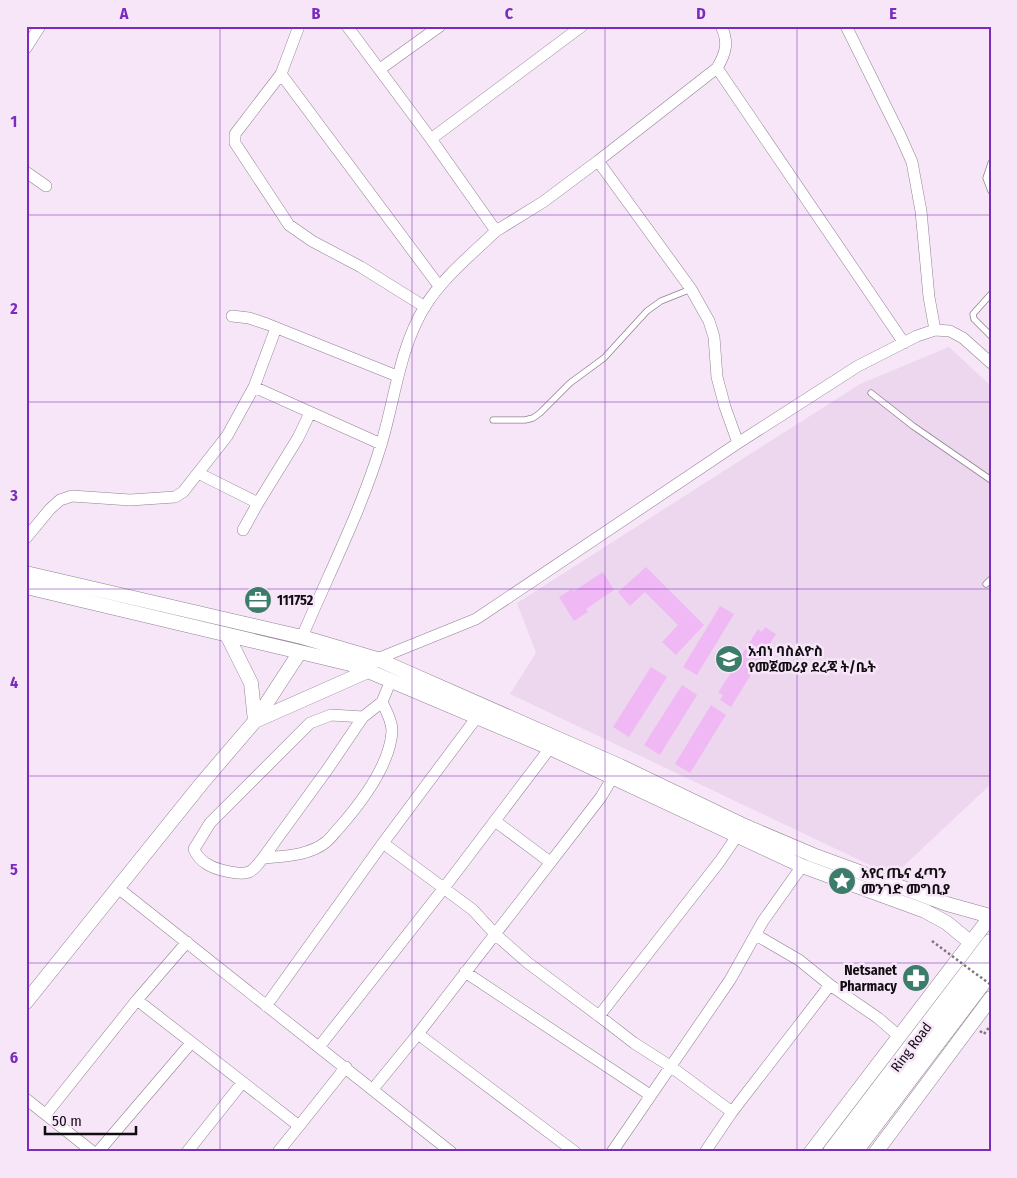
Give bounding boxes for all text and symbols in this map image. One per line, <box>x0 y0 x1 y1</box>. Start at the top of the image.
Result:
text: A <box>119 4 129 23</box>
text: B <box>312 4 321 23</box>
text: C <box>505 4 514 23</box>
text: D <box>696 4 706 23</box>
text: E <box>889 4 897 23</box>
text: 1 <box>11 112 17 131</box>
text: 2 <box>9 299 18 318</box>
text: 3 <box>9 486 18 505</box>
office icon: 111752 <box>243 585 273 615</box>
place label: 111752 <box>277 592 314 609</box>
place label: አብነ ባስልዮስ የመጀመሪያ ደረጃ ት/ቤት <box>748 643 876 676</box>
school or university icon: አብነ ባስልዮስ የመጀመሪያ ደረጃ ት/ቤት <box>714 644 744 674</box>
text: 4 <box>10 673 18 692</box>
text: 5 <box>10 860 18 879</box>
place label: አየር ጤና ፈጣን መንገድ መግቢያ <box>861 865 950 898</box>
place icon: አየር ጤና ፈጣን መንገድ መግቢያ <box>827 866 857 896</box>
place label: Netsanet Pharmacy <box>840 962 898 995</box>
pharmacy icon: Netsanet Pharmacy <box>901 963 931 993</box>
street label: Ring Road <box>887 1019 935 1075</box>
text: 6 <box>10 1048 18 1067</box>
scale bar <box>45 1103 136 1135</box>
text: 50 m <box>52 1112 82 1130</box>

